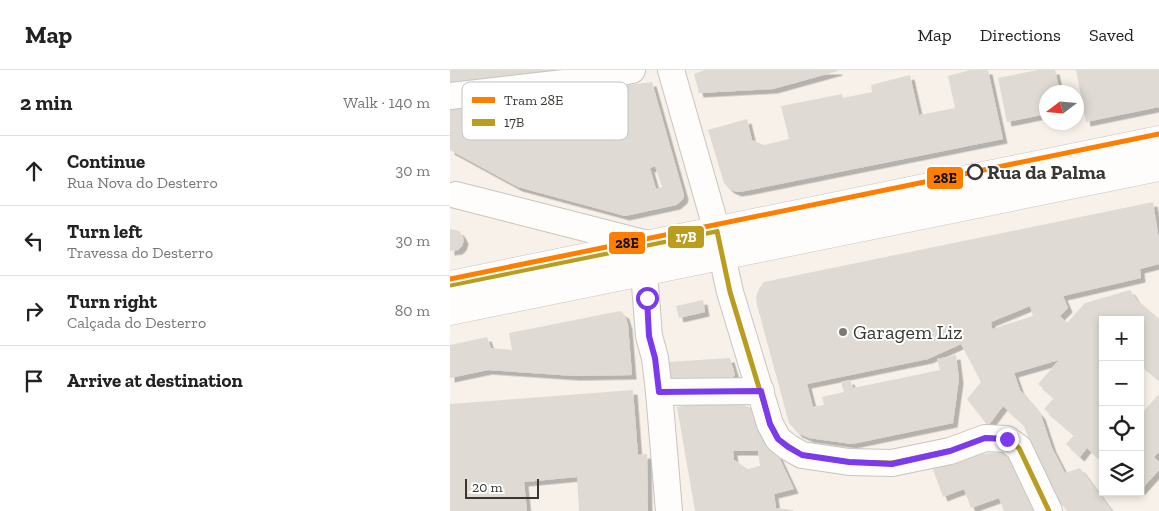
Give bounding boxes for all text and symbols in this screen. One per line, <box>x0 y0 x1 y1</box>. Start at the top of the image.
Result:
text: Map <box>25 20 72 49</box>
text: Map <box>917 24 952 46</box>
text: Directions <box>980 24 1061 46</box>
text: Saved <box>1089 24 1134 46</box>
legend <box>462 82 628 140</box>
north arrow <box>1039 85 1084 130</box>
text: 2 min <box>20 90 72 115</box>
text: Tram 28E <box>504 92 563 109</box>
text: Walk · 140 m <box>343 93 430 112</box>
text: 17B <box>504 114 524 131</box>
text: Continue <box>67 150 145 173</box>
icon: ahead <box>20 157 48 185</box>
place label: Rua da Palma <box>987 160 1106 184</box>
text: 30 m <box>396 161 430 180</box>
marker: Rua da Palma <box>967 164 983 180</box>
line badge: 28E <box>926 166 964 190</box>
text: 28E <box>933 170 957 187</box>
text: Rua Nova do Desterro <box>67 173 218 192</box>
text: Turn left <box>67 220 142 243</box>
line badge: 17B <box>667 225 705 249</box>
icon: left <box>20 227 48 255</box>
text: 17B <box>675 229 697 246</box>
text: 30 m <box>396 231 430 250</box>
line badge: 28E <box>608 231 646 255</box>
text: 28E <box>615 235 639 252</box>
text: Travessa do Desterro <box>67 243 213 262</box>
route start <box>636 287 659 310</box>
text: Turn right <box>67 290 157 313</box>
icon: right <box>20 297 48 325</box>
text: 80 m <box>395 301 430 320</box>
text: Calçada do Desterro <box>67 313 206 332</box>
map controls <box>1099 316 1144 496</box>
button: + <box>1099 316 1144 361</box>
place label: Garagem Liz <box>853 320 962 344</box>
marker: Garagem Liz <box>837 326 849 338</box>
button: − <box>1099 361 1144 406</box>
icon: arrive <box>20 367 48 395</box>
text: Arrive at destination <box>67 369 243 392</box>
button: locate <box>1099 406 1144 451</box>
route end <box>996 428 1019 451</box>
button: layers <box>1099 451 1144 496</box>
scale bar <box>465 476 539 499</box>
text: 20 m <box>472 479 503 496</box>

